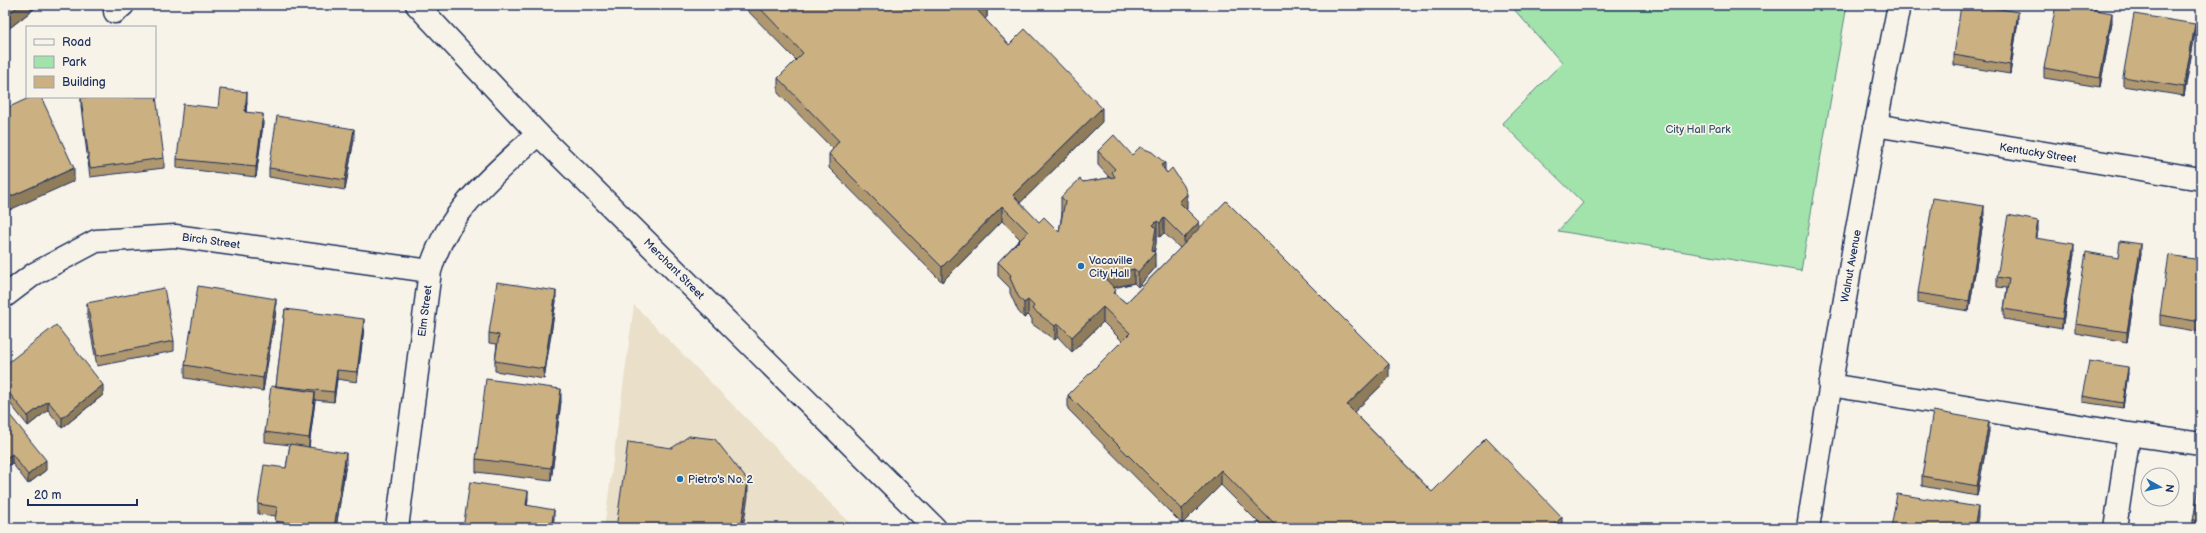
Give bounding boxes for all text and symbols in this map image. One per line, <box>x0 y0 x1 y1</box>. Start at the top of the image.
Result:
legend <box>26 26 156 98</box>
text: Road <box>62 35 91 50</box>
text: Park <box>62 55 86 70</box>
text: Building <box>62 75 106 90</box>
park label: City Hall Park <box>1665 123 1731 136</box>
street label: Kentucky Street <box>1999 140 2078 166</box>
street label: Walnut Avenue <box>1838 228 1864 303</box>
street label: Birch Street <box>181 230 242 252</box>
street label: Merchant Street <box>641 236 707 302</box>
place label: Vacaville City Hall <box>1089 254 1133 280</box>
marker: Vacaville City Hall <box>1076 261 1086 271</box>
street label: Elm Street <box>415 284 435 337</box>
north arrow <box>2140 467 2180 507</box>
place label: Pietro's No. 2 <box>688 473 754 486</box>
marker: Pietro's No. 2 <box>675 474 685 484</box>
scale bar <box>28 481 137 507</box>
text: N <box>2162 483 2176 493</box>
text: 20 m <box>34 488 61 503</box>

